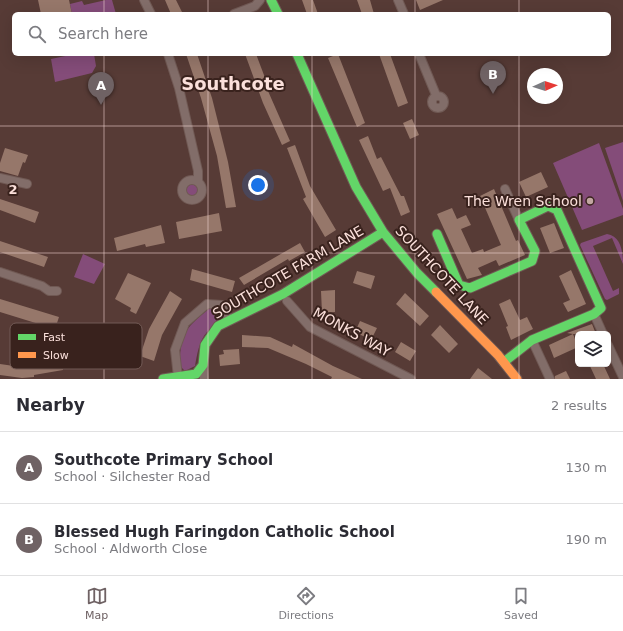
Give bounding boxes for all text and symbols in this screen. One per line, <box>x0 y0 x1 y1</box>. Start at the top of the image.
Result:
search box <box>12 12 611 56</box>
icon: search <box>26 23 48 45</box>
text: Search here <box>58 25 148 43</box>
pin: B <box>480 61 506 94</box>
north arrow <box>527 68 563 104</box>
pin: A <box>88 72 114 105</box>
district label: Southcote <box>181 73 285 94</box>
your location <box>248 175 268 195</box>
text: 2 <box>8 182 18 197</box>
place label: The Wren School <box>463 193 582 209</box>
marker: The Wren School <box>585 196 595 206</box>
street label: SOUTHCOTE FARM LANE <box>210 222 366 322</box>
street label: SOUTHCOTE LANE <box>392 222 492 328</box>
street label: MONKS WAY <box>310 304 394 360</box>
legend <box>10 323 142 369</box>
text: Fast <box>43 331 66 344</box>
map controls <box>575 331 611 367</box>
button: layers <box>575 331 611 367</box>
text: Slow <box>43 349 69 362</box>
text: Nearby <box>16 395 85 415</box>
text: 2 results <box>551 398 607 413</box>
text: Southcote Primary School <box>54 451 273 469</box>
text: A <box>24 460 34 475</box>
text: 130 m <box>565 460 607 475</box>
text: School · Silchester Road <box>54 469 210 484</box>
text: Blessed Hugh Faringdon Catholic School <box>54 523 395 541</box>
text: B <box>24 532 34 547</box>
text: 190 m <box>565 532 607 547</box>
text: School · Aldworth Close <box>54 541 207 556</box>
tab: Map <box>85 585 108 622</box>
tab: Directions <box>278 585 334 622</box>
tab: Saved <box>504 585 538 622</box>

